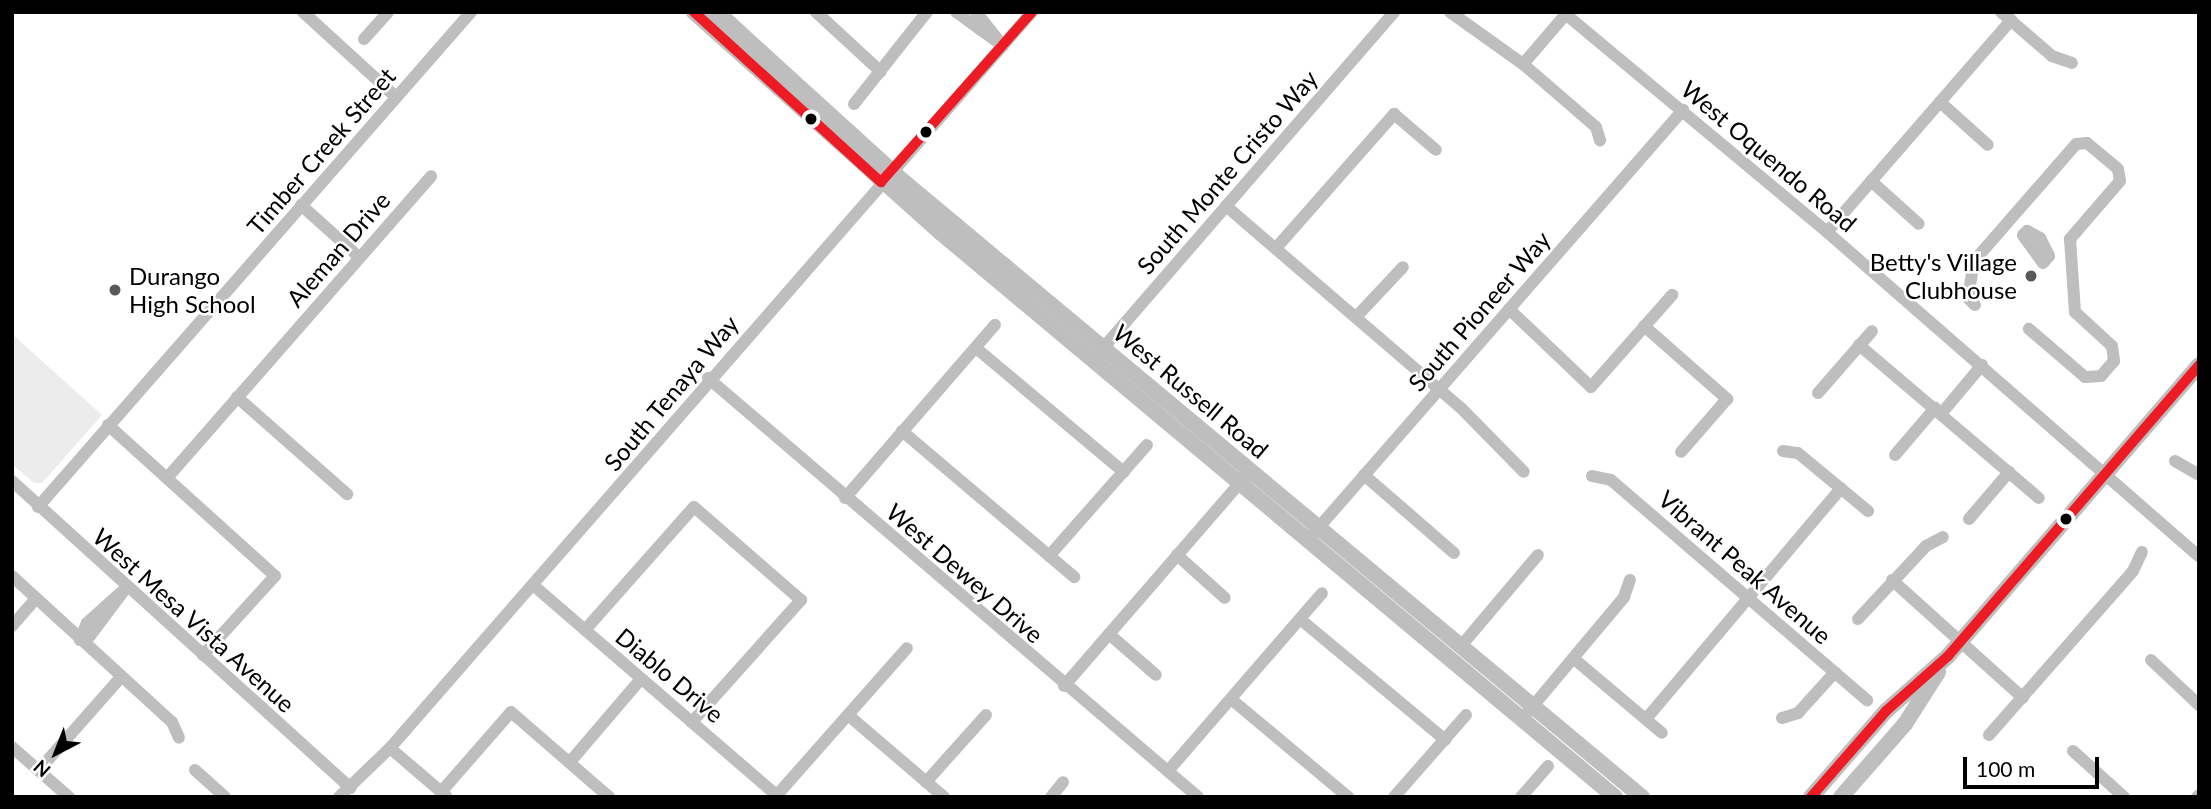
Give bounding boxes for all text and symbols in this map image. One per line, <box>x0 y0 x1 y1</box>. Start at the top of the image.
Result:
street label: Timber Creek Street <box>241 62 401 240</box>
street label: South Monte Cristo Way <box>1131 64 1323 280</box>
street label: West Oquendo Road <box>1676 74 1862 238</box>
unlabelled marker <box>804 112 818 126</box>
unlabelled marker <box>919 125 933 139</box>
street label: Aleman Drive <box>280 186 396 312</box>
street label: South Pioneer Way <box>1402 225 1556 397</box>
place label: Betty's Village Clubhouse <box>1869 248 2017 304</box>
place label: Durango High School <box>129 262 256 318</box>
marker: Betty's Village Clubhouse <box>2023 268 2039 284</box>
marker: Durango High School <box>107 282 123 298</box>
street label: South Tenaya Way <box>597 309 745 477</box>
street label: West Russell Road <box>1108 318 1274 464</box>
street label: Vibrant Peak Avenue <box>1653 484 1837 650</box>
street label: West Dewey Drive <box>881 497 1049 649</box>
unlabelled marker <box>2059 512 2073 526</box>
street label: West Mesa Vista Avenue <box>87 521 301 719</box>
street label: Diablo Drive <box>610 622 730 728</box>
north arrow <box>21 718 91 788</box>
scale bar <box>1966 742 2102 786</box>
text: N <box>28 756 55 782</box>
text: 100 m <box>1976 756 2035 781</box>

